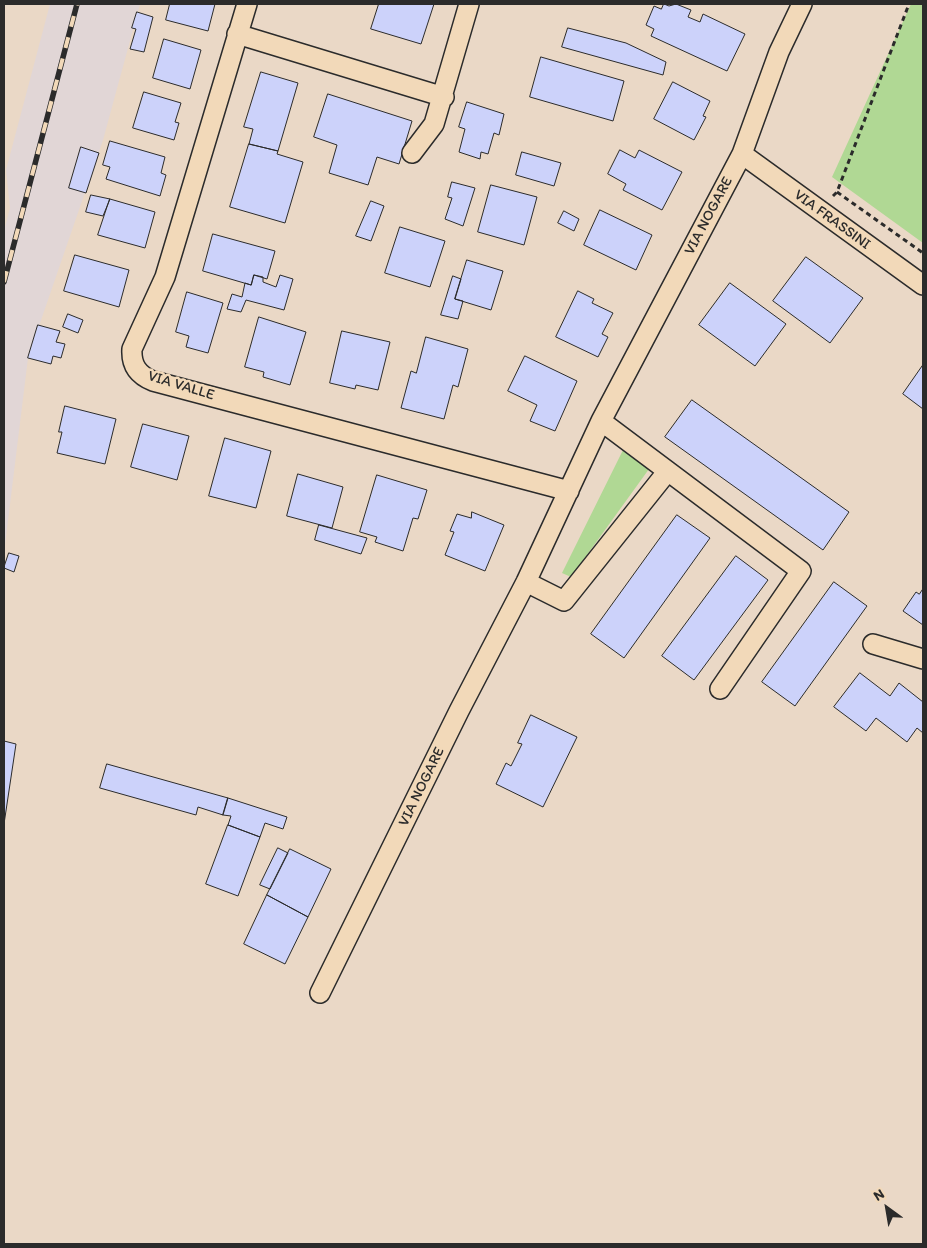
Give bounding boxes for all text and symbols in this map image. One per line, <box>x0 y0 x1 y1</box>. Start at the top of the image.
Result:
street label: VIA NOGARE <box>681 174 737 258</box>
street label: VIA FRASSINI <box>790 186 874 254</box>
street label: VIA VALLE <box>145 367 217 405</box>
street label: VIA NOGARE <box>395 744 449 830</box>
north arrow <box>862 1183 912 1233</box>
text: N <box>870 1185 887 1205</box>

